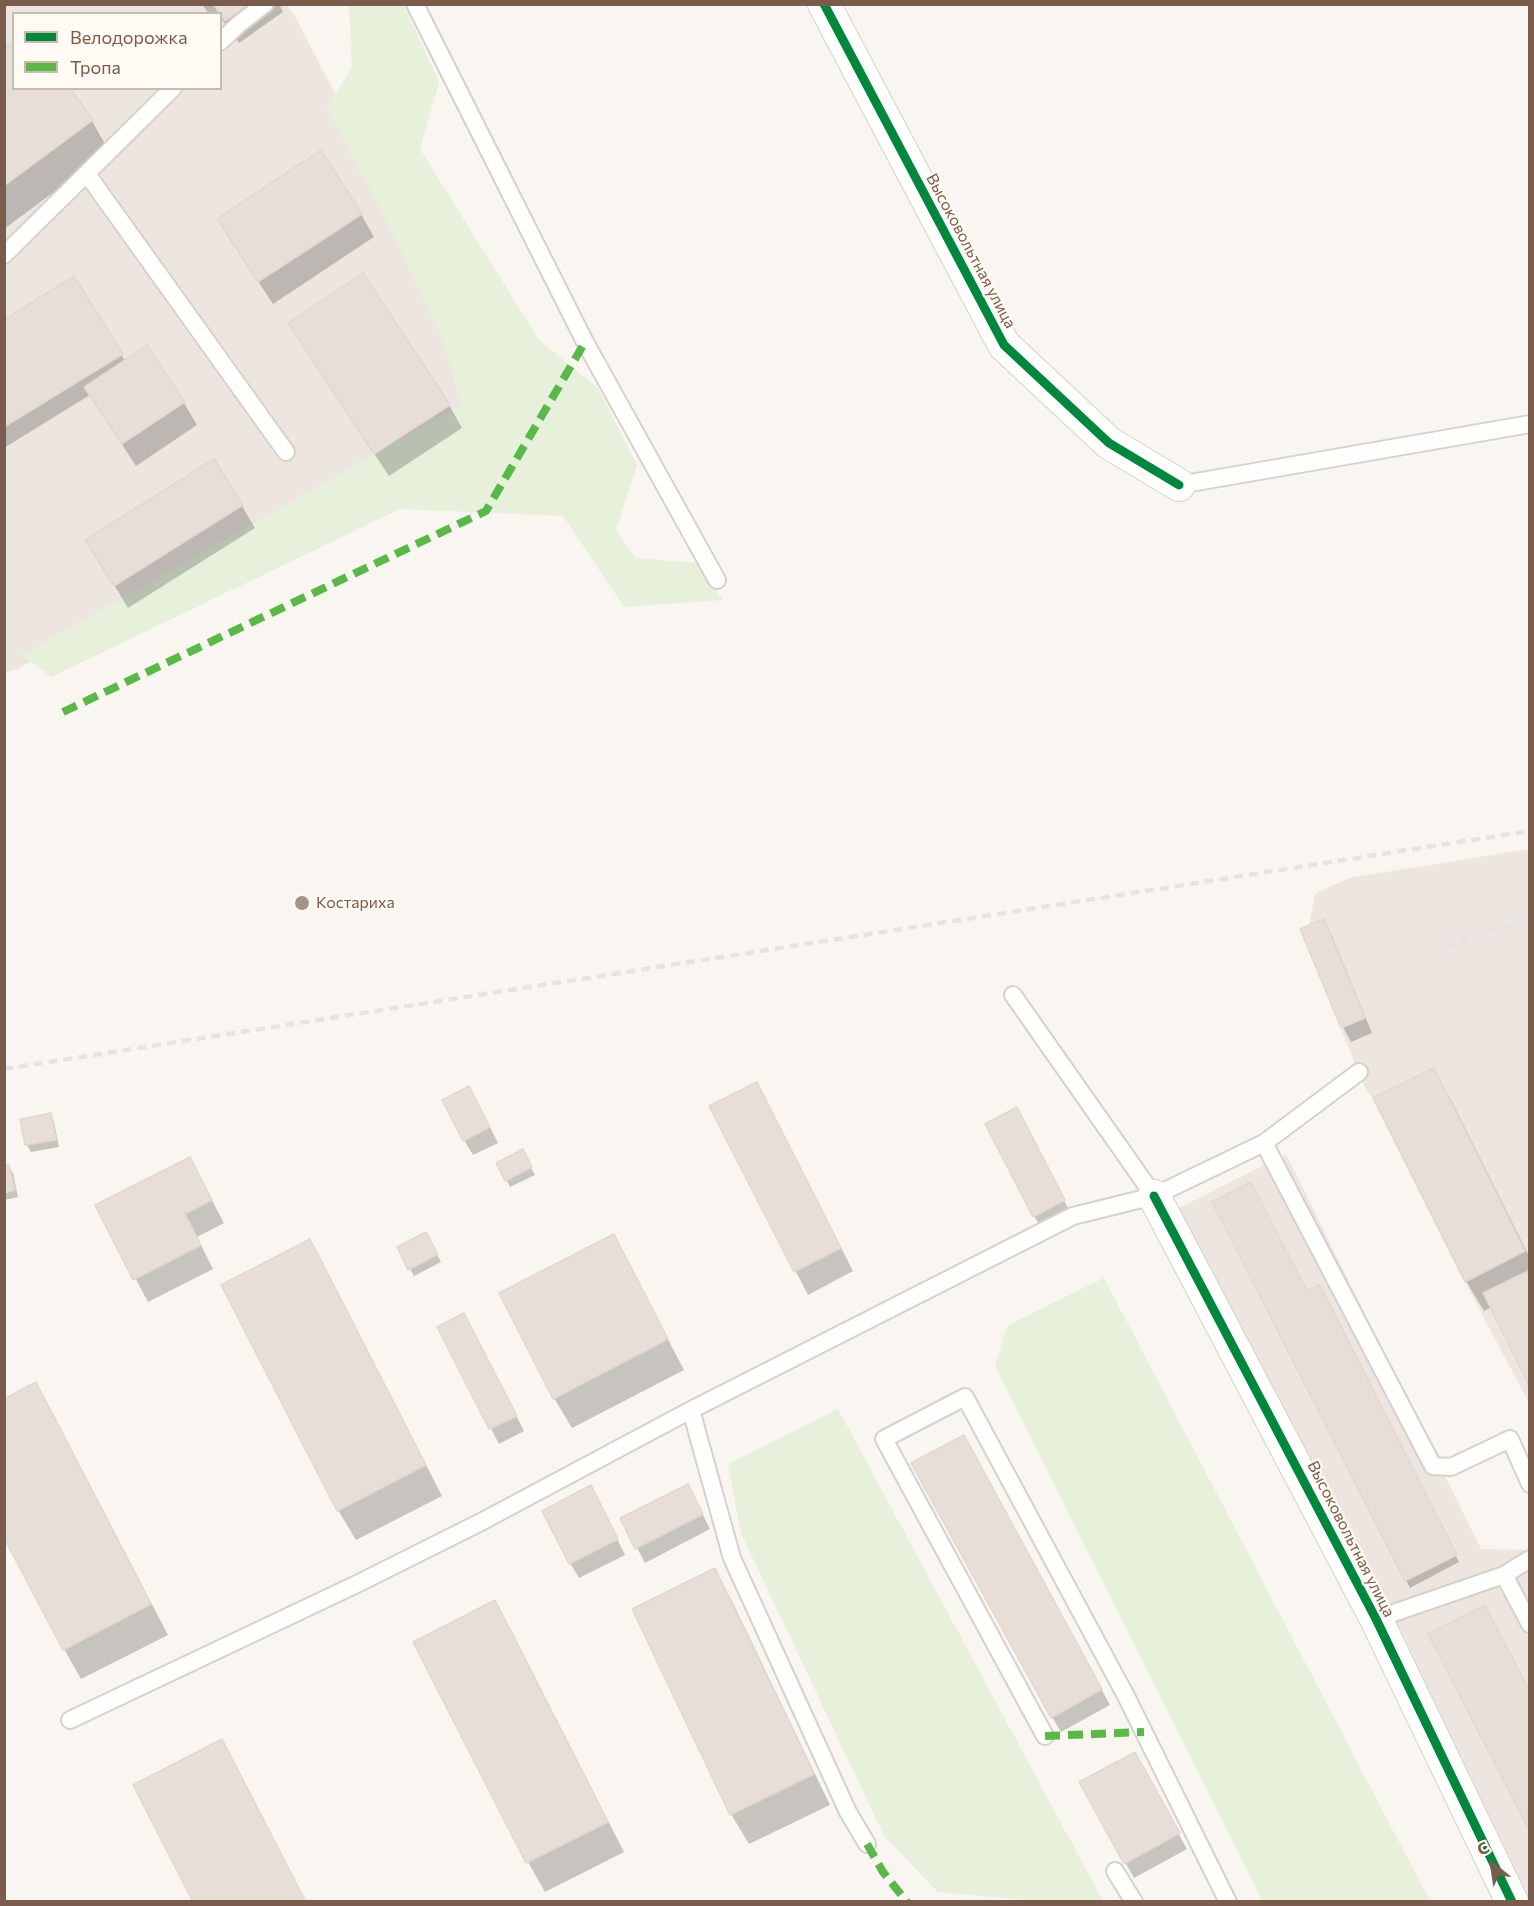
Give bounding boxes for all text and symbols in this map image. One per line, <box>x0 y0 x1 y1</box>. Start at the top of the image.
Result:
legend <box>12 12 222 90</box>
text: Велодорожка <box>70 26 188 48</box>
text: Тропа <box>70 56 121 78</box>
street label: Высоковольтная улица <box>922 170 1020 332</box>
place label: Костариха <box>316 893 395 913</box>
marker: Костариха <box>293 894 311 912</box>
street label: Высоковольтная улица <box>1303 1458 1399 1620</box>
north arrow <box>1462 1834 1522 1894</box>
text: С <box>1473 1837 1492 1859</box>

